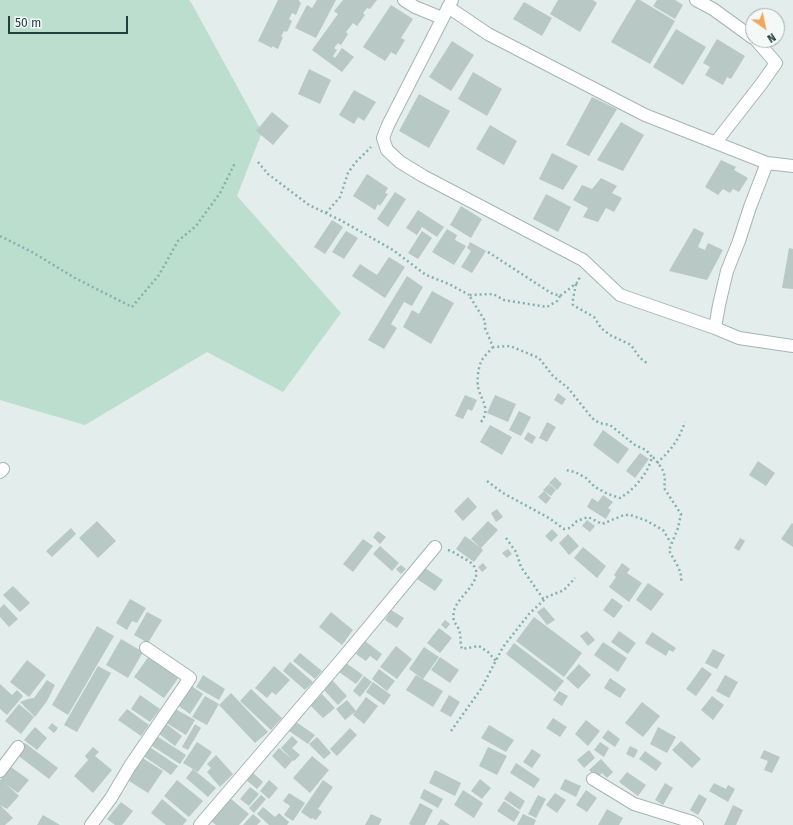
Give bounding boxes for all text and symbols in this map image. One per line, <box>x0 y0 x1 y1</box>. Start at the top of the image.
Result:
scale bar <box>10 8 130 34</box>
north arrow <box>745 8 785 48</box>
text: 50 m <box>15 16 41 30</box>
text: N <box>765 30 778 45</box>

